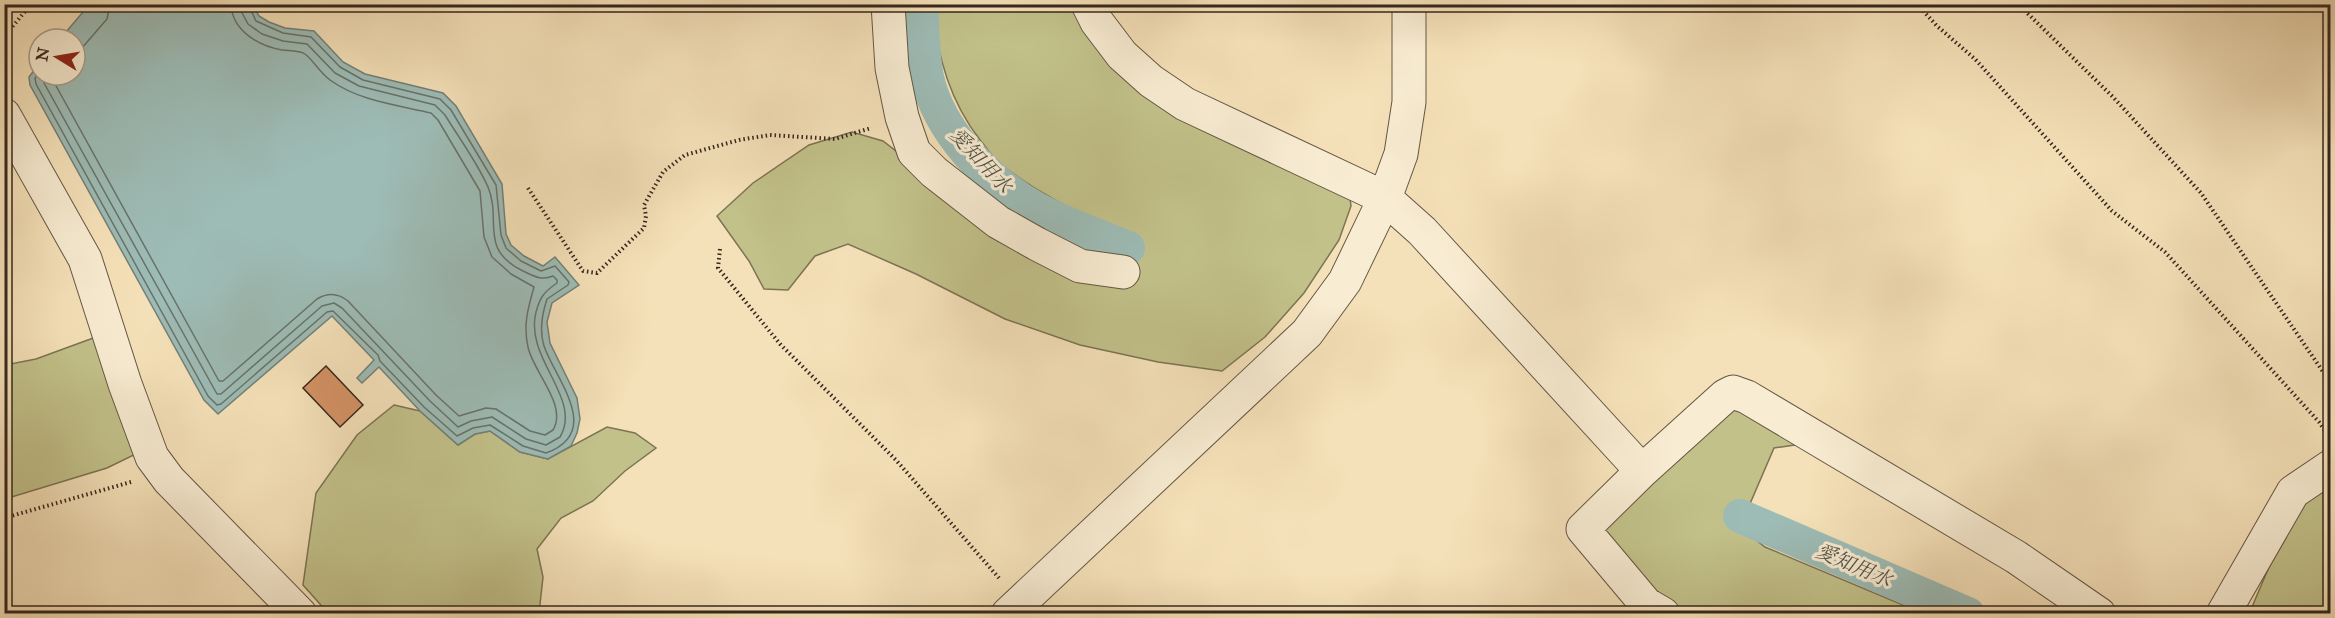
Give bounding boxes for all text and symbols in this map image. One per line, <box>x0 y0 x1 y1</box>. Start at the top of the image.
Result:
north arrow <box>27 27 87 87</box>
text: N <box>32 45 53 63</box>
water label: 愛知用水 <box>945 123 1018 199</box>
water label: 愛知用水 <box>1812 538 1897 592</box>

